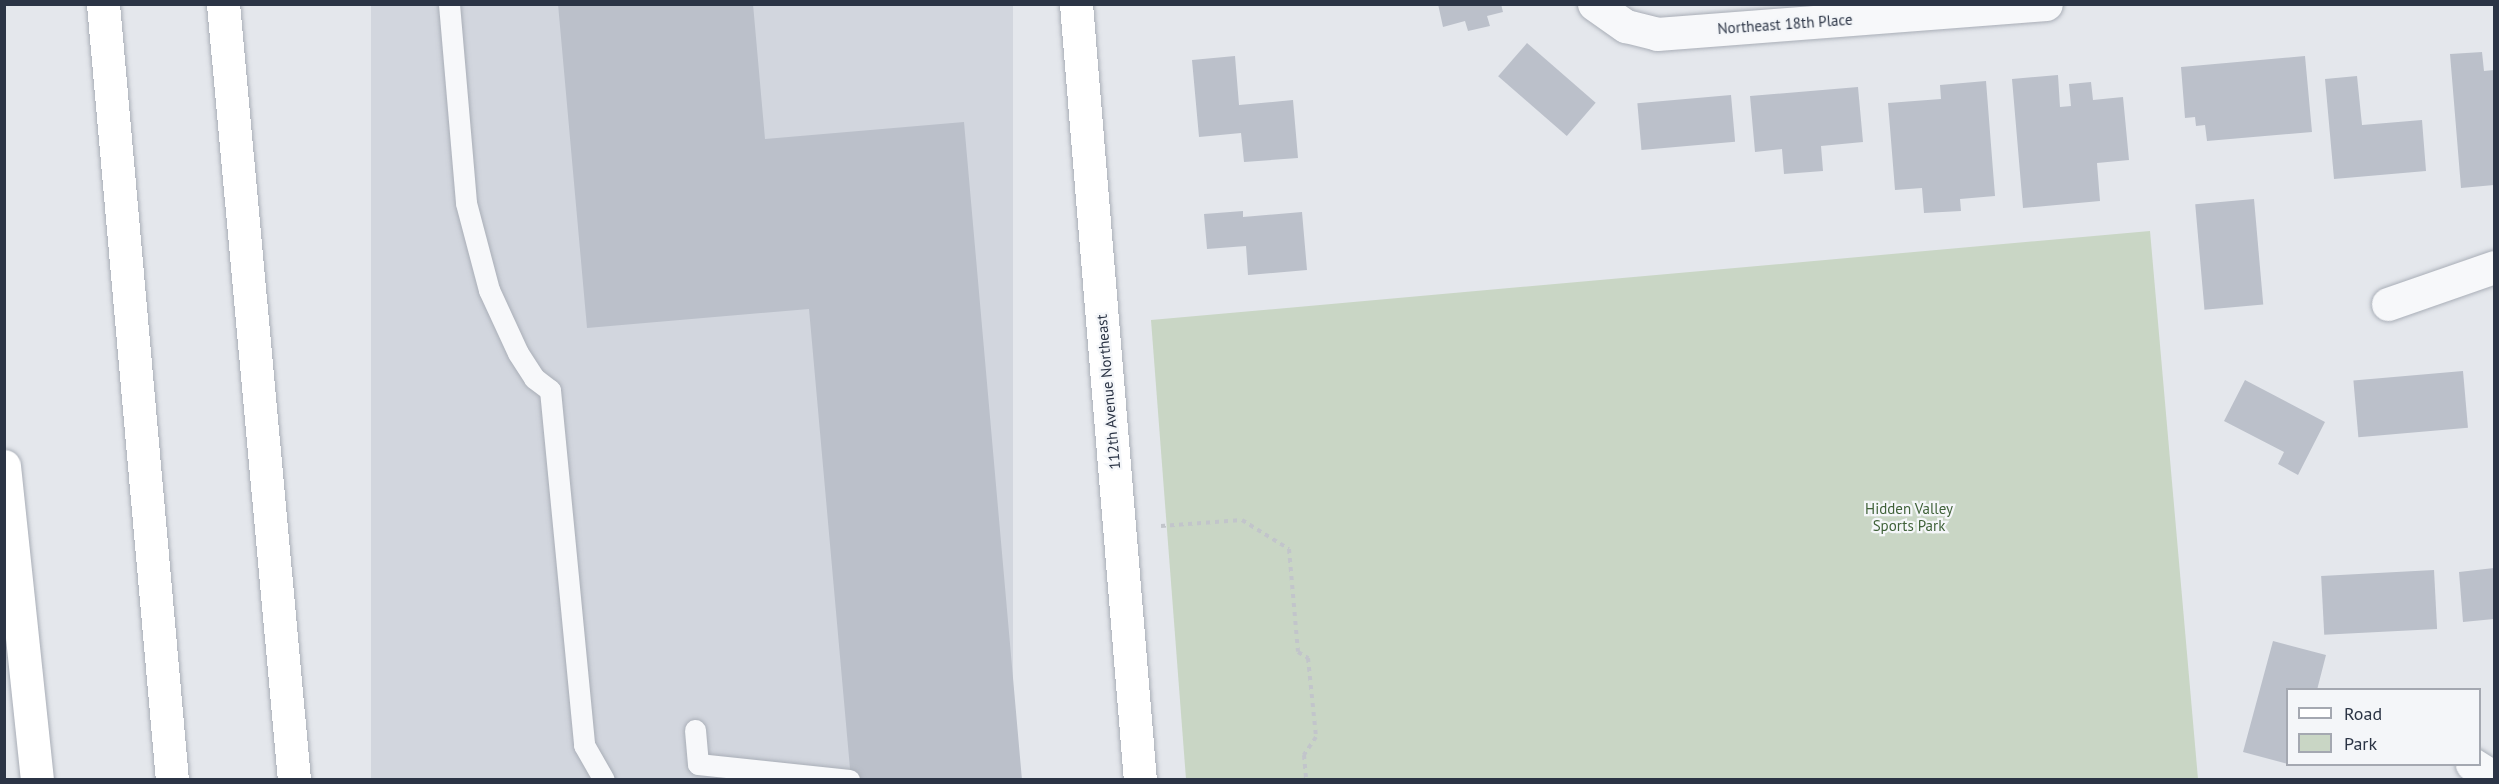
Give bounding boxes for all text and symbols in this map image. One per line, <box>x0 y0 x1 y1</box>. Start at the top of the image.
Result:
street label: Northeast 18th Place <box>1717 10 1853 38</box>
street label: 112th Avenue Northeast <box>1092 313 1124 471</box>
park label: Hidden Valley Sports Park <box>1865 499 1953 534</box>
legend <box>2286 688 2481 766</box>
text: Road <box>2344 702 2382 725</box>
text: Park <box>2344 732 2377 755</box>

